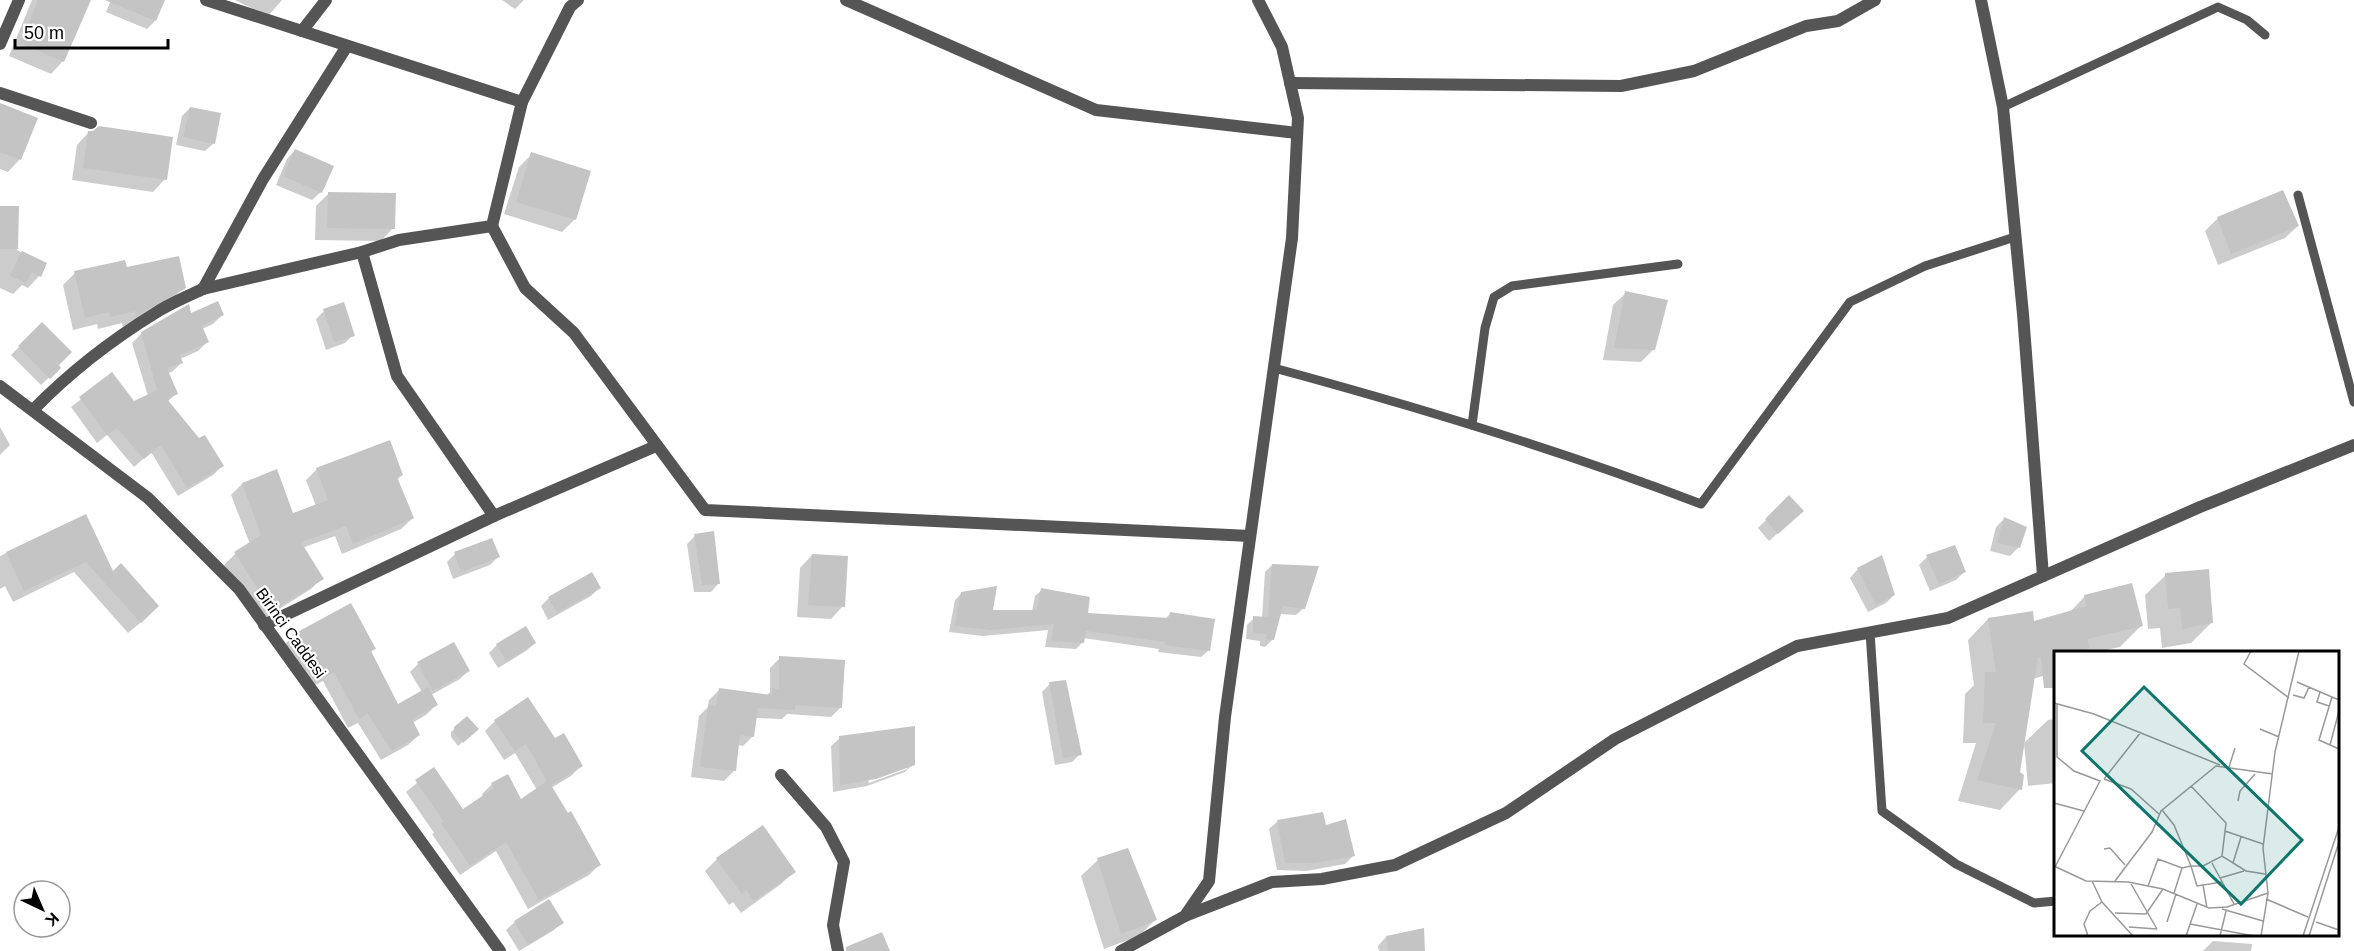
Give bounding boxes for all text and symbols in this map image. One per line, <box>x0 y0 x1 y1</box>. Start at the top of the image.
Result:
scale bar <box>15 12 168 50</box>
text: 50 m <box>24 23 64 43</box>
street label: Birinci Caddesi <box>253 585 329 681</box>
inset map <box>2054 651 2339 936</box>
north arrow <box>12 879 72 939</box>
text: K <box>42 909 62 930</box>

